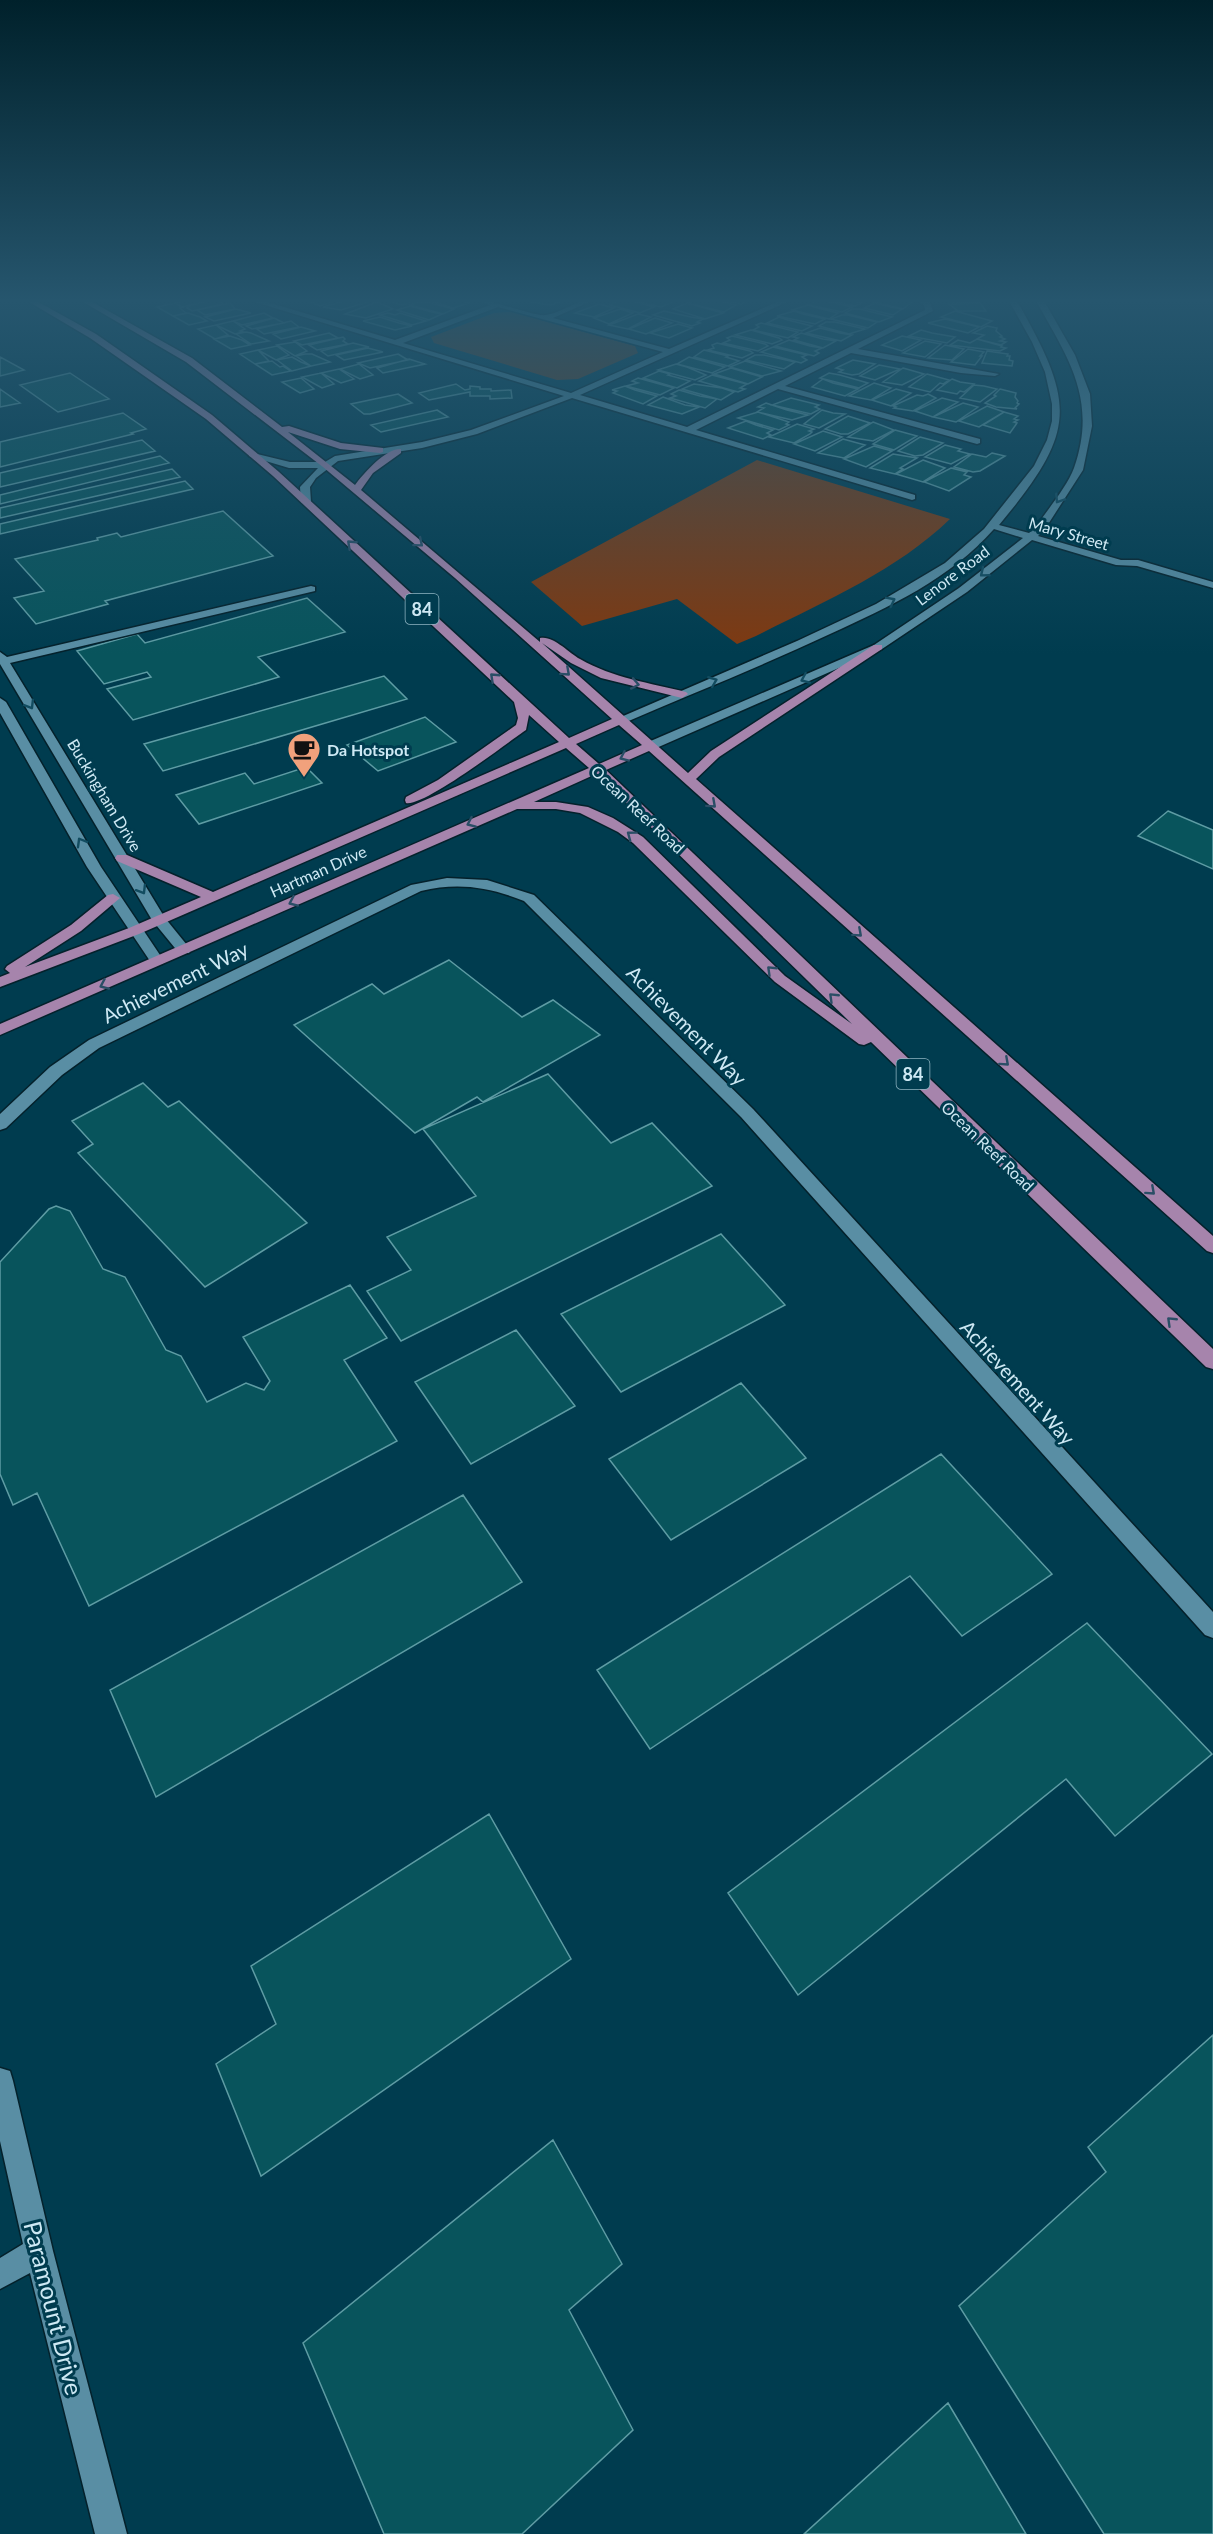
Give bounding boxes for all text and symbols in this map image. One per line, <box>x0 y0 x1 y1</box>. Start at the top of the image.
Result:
one-way arrow <box>1055 493 1066 504</box>
street label: Mary Street <box>1027 513 1112 554</box>
one-way arrow <box>412 536 423 547</box>
one-way arrow <box>347 540 358 551</box>
street label: Lenore Road <box>911 541 993 609</box>
one-way arrow <box>980 565 991 576</box>
road number: 84 <box>406 594 438 624</box>
one-way arrow <box>884 597 895 608</box>
one-way arrow <box>559 665 570 676</box>
one-way arrow <box>800 672 811 684</box>
one-way arrow <box>490 673 500 684</box>
one-way arrow <box>707 676 718 688</box>
one-way arrow <box>630 677 640 690</box>
one-way arrow <box>23 699 35 709</box>
cafe icon: Da Hotspot <box>286 731 322 778</box>
street label: Buckingham Drive <box>64 735 146 855</box>
place label: Da Hotspot <box>327 740 409 759</box>
one-way arrow <box>619 750 630 762</box>
street label: Ocean Reef Road <box>587 761 689 857</box>
one-way arrow <box>706 796 717 807</box>
one-way arrow <box>466 816 477 828</box>
one-way arrow <box>626 831 637 842</box>
one-way arrow <box>76 837 88 848</box>
street label: Hartman Drive <box>267 841 369 901</box>
one-way arrow <box>134 884 146 894</box>
one-way arrow <box>288 895 299 907</box>
one-way arrow <box>852 926 862 937</box>
street label: Achievement Way <box>98 936 252 1028</box>
street label: Achievement Way <box>622 960 752 1090</box>
one-way arrow <box>768 966 779 977</box>
one-way arrow <box>99 978 110 990</box>
one-way arrow <box>830 993 841 1004</box>
one-way arrow <box>998 1055 1008 1066</box>
road number: 84 <box>896 1059 930 1089</box>
street label: Ocean Reef Road <box>938 1097 1038 1195</box>
one-way arrow <box>1144 1184 1154 1195</box>
street label: Achievement Way <box>956 1315 1081 1450</box>
one-way arrow <box>1167 1317 1177 1328</box>
street label: Paramount Drive <box>18 2218 90 2398</box>

